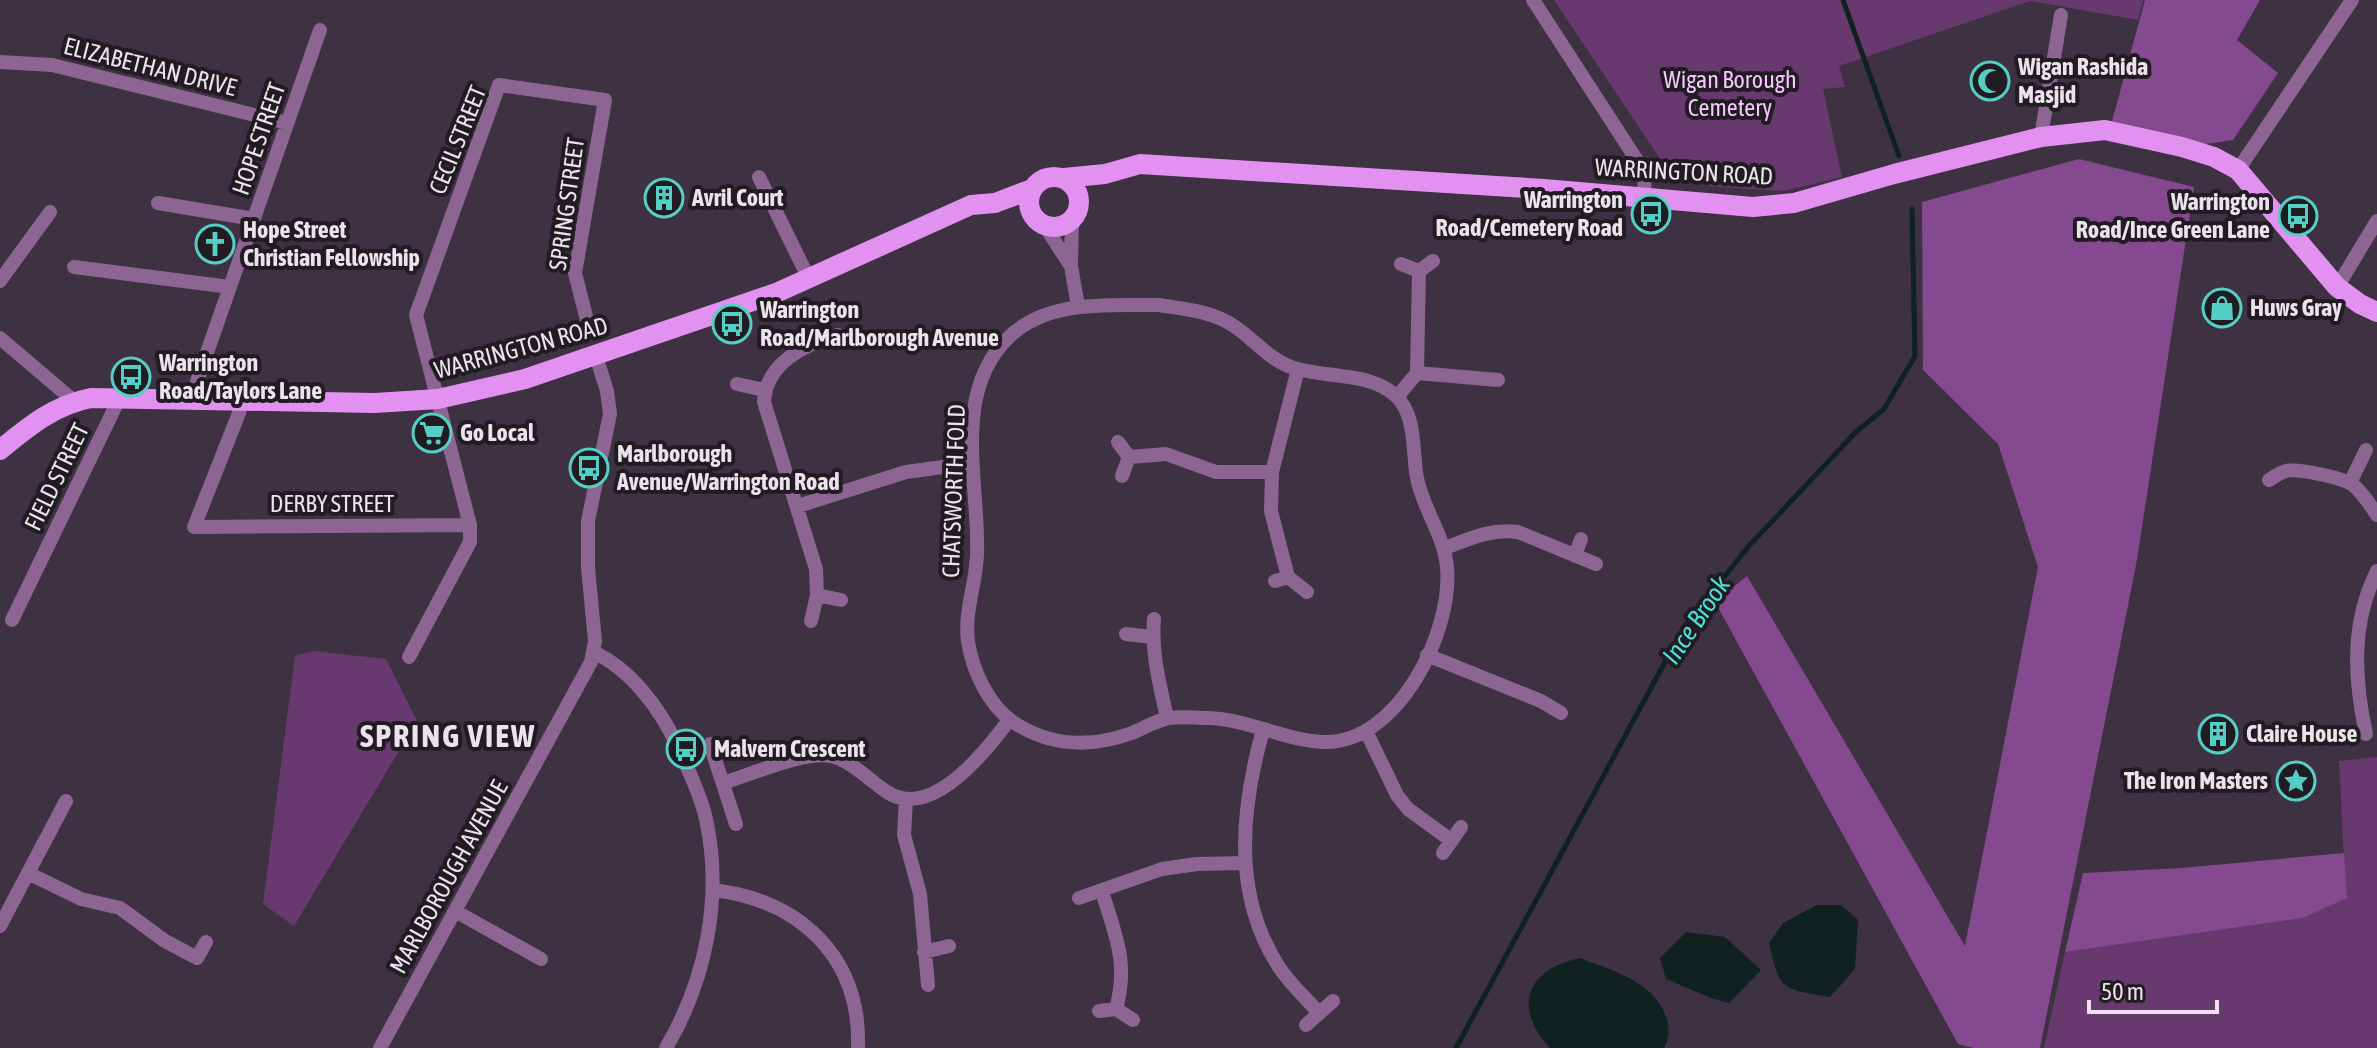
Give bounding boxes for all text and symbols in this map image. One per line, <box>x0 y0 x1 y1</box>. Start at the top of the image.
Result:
street label: ELIZABETHAN DRIVE <box>61 32 239 101</box>
place label: Wigan Rashida Masjid <box>2017 53 2148 108</box>
mosque icon: Wigan Rashida Masjid <box>1969 60 2011 102</box>
park label: Wigan Borough Cemetery <box>1663 66 1797 121</box>
street label: HOPE STREET <box>227 79 290 198</box>
street label: CECIL STREET <box>424 81 492 198</box>
street label: SPRING STREET <box>544 135 589 272</box>
street label: WARRINGTON ROAD <box>1594 153 1774 190</box>
building icon: Avril Court <box>643 177 685 219</box>
place label: Avril Court <box>691 184 783 211</box>
place label: Warrington Road/Cemetery Road <box>1436 186 1623 241</box>
place label: Warrington Road/Ince Green Lane <box>2076 188 2270 243</box>
bus stop icon: Warrington Road/Cemetery Road <box>1630 193 1672 235</box>
bus stop icon: Warrington Road/Ince Green Lane <box>2277 195 2319 237</box>
place label: Hope Street Christian Fellowship <box>243 216 420 271</box>
church icon: Hope Street Christian Fellowship <box>194 223 236 265</box>
shop icon: Huws Gray <box>2201 287 2243 329</box>
place label: Huws Gray <box>2250 294 2342 321</box>
place label: Warrington Road/Marlborough Avenue <box>759 296 999 351</box>
bus stop icon: Warrington Road/Marlborough Avenue <box>711 303 753 345</box>
street label: WARRINGTON ROAD <box>431 311 610 384</box>
place label: Warrington Road/Taylors Lane <box>158 349 322 404</box>
bus stop icon: Warrington Road/Taylors Lane <box>110 356 152 398</box>
street label: CHATSWORTH FOLD <box>937 404 970 578</box>
supermarket icon: Go Local <box>411 412 453 454</box>
street label: FIELD STREET <box>19 418 94 535</box>
place label: Go Local <box>460 419 535 446</box>
place label: Marlborough Avenue/Warrington Road <box>616 440 840 495</box>
bus stop icon: Marlborough Avenue/Warrington Road <box>568 447 610 489</box>
street label: DERBY STREET <box>270 490 395 517</box>
water label: Ince Brook <box>1656 570 1737 670</box>
building icon: Claire House <box>2197 713 2239 755</box>
district label: SPRING VIEW <box>360 717 536 754</box>
place label: Claire House <box>2246 720 2357 747</box>
bus stop icon: Malvern Crescent <box>665 728 707 770</box>
place label: Malvern Crescent <box>714 735 866 762</box>
place icon: The Iron Masters <box>2275 760 2317 802</box>
place label: The Iron Masters <box>2124 767 2269 794</box>
street label: MARLBOROUGH AVENUE <box>384 776 513 978</box>
scale bar <box>2089 964 2217 1014</box>
text: 50 m <box>2101 978 2144 1005</box>

